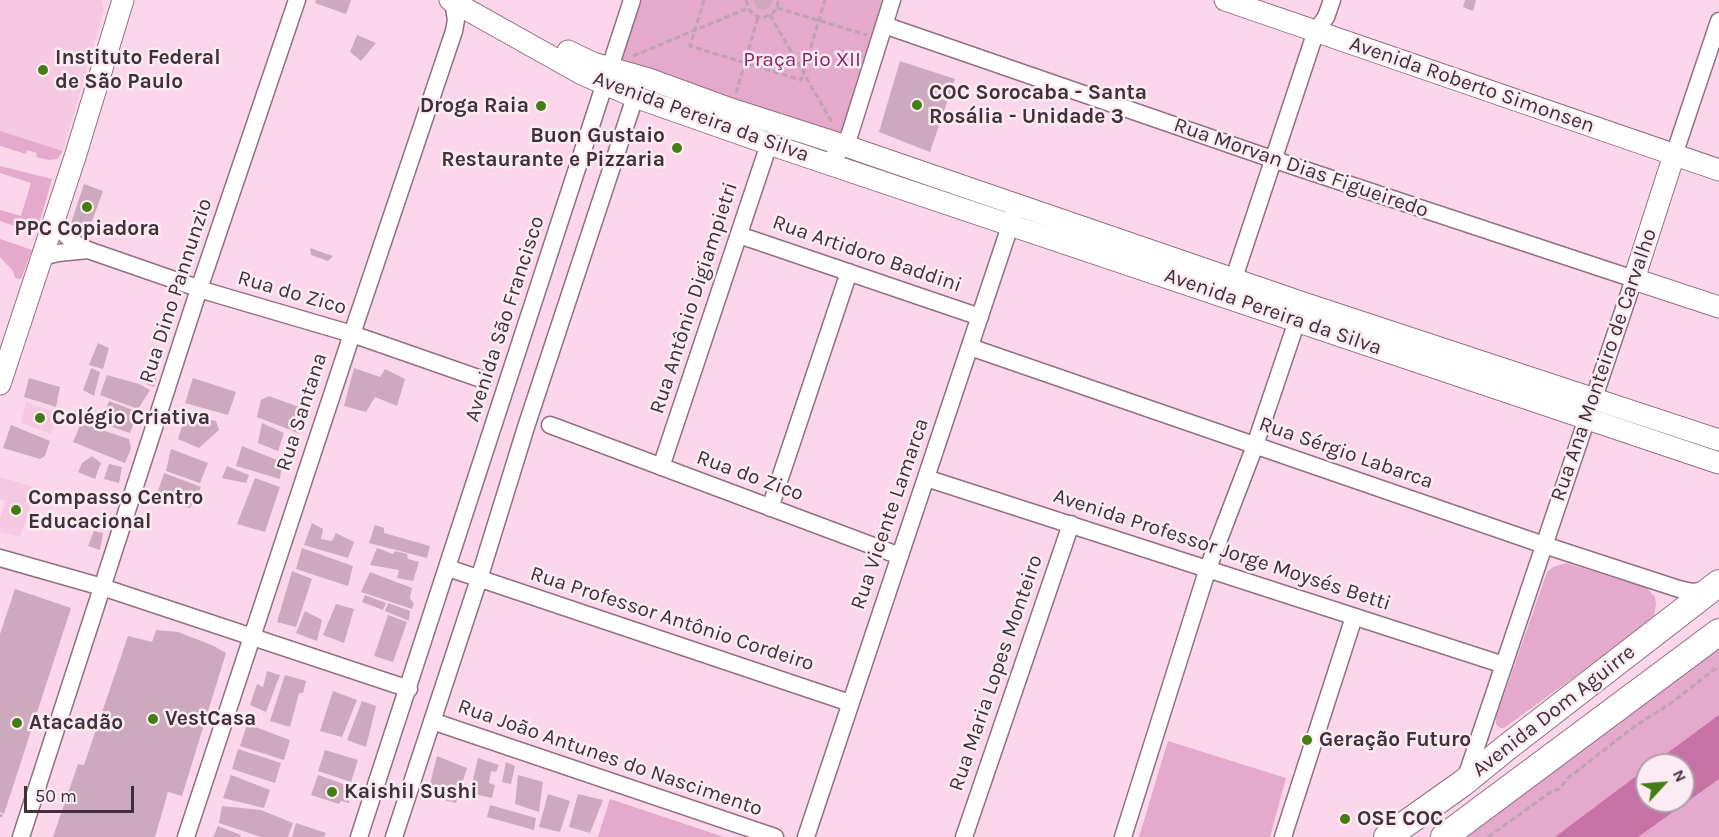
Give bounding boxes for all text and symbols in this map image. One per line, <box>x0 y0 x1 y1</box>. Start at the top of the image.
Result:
street label: Avenida Roberto Simonsen <box>1346 31 1598 139</box>
place label: Instituto Federal de São Paulo <box>55 45 221 95</box>
park label: Praça Pio XII <box>743 47 861 73</box>
marker: Instituto Federal de São Paulo <box>36 63 50 77</box>
street label: Avenida Pereira da Silva <box>590 66 812 168</box>
place label: COC Sorocaba - Santa Rosália - Unidade 3 <box>929 80 1147 130</box>
place label: Droga Raia <box>420 93 529 119</box>
marker: COC Sorocaba - Santa Rosália - Unidade 3 <box>910 98 924 112</box>
marker: Droga Raia <box>534 99 548 113</box>
street label: Rua Morvan Dias Figueiredo <box>1170 113 1432 223</box>
place label: Buon Gustaio Restaurante e Pizzaria <box>441 123 665 173</box>
marker: Buon Gustaio Restaurante e Pizzaria <box>670 141 684 155</box>
street label: Rua Antônio Digiampietri <box>645 179 743 417</box>
street label: Rua Dino Pannunzio <box>134 195 218 387</box>
marker: PPC Copiadora <box>80 200 94 214</box>
street label: Rua Artidoro Baddini <box>769 210 965 298</box>
street label: Avenida São Francisco <box>460 213 550 425</box>
place label: PPC Copiadora <box>14 216 160 242</box>
street label: Rua Ana Monteiro de Carvalho <box>1545 225 1663 505</box>
street label: Avenida Pereira da Silva <box>1161 263 1385 361</box>
street label: Rua do Zico <box>235 265 349 321</box>
street label: Rua Santana <box>271 350 333 474</box>
place label: Colégio Criativa <box>52 405 210 431</box>
marker: Colégio Criativa <box>33 411 47 425</box>
street label: Rua Sérgio Labarca <box>1255 411 1437 495</box>
street label: Rua Vicente Lamarca <box>845 415 935 613</box>
street label: Rua do Zico <box>693 445 807 507</box>
street label: Avenida Professor Jorge Moysés Betti <box>1050 483 1394 617</box>
place label: Compasso Centro Educacional <box>28 485 203 535</box>
marker: Compasso Centro Educacional <box>9 503 23 517</box>
street label: Rua Maria Lopes Monteiro <box>944 552 1048 794</box>
street label: Rua Professor Antônio Cordeiro <box>527 561 817 677</box>
street label: Avenida Dom Aguirre <box>1468 640 1640 782</box>
street label: Rua João Antunes do Nascimento <box>454 694 766 822</box>
place label: VestCasa <box>165 706 256 732</box>
place label: Atacadão <box>29 710 123 736</box>
marker: VestCasa <box>146 712 160 726</box>
marker: Atacadão <box>10 716 24 730</box>
place label: Geração Futuro <box>1319 727 1471 753</box>
marker: Geração Futuro <box>1300 733 1314 747</box>
north arrow <box>1635 753 1695 813</box>
text: N <box>1669 766 1691 785</box>
scale bar <box>27 774 136 812</box>
place label: KaishiI Sushi <box>344 779 477 805</box>
text: 50 m <box>35 785 77 807</box>
marker: KaishiI Sushi <box>325 785 339 799</box>
place label: OSE COC <box>1357 806 1443 832</box>
marker: OSE COC <box>1338 812 1352 826</box>

